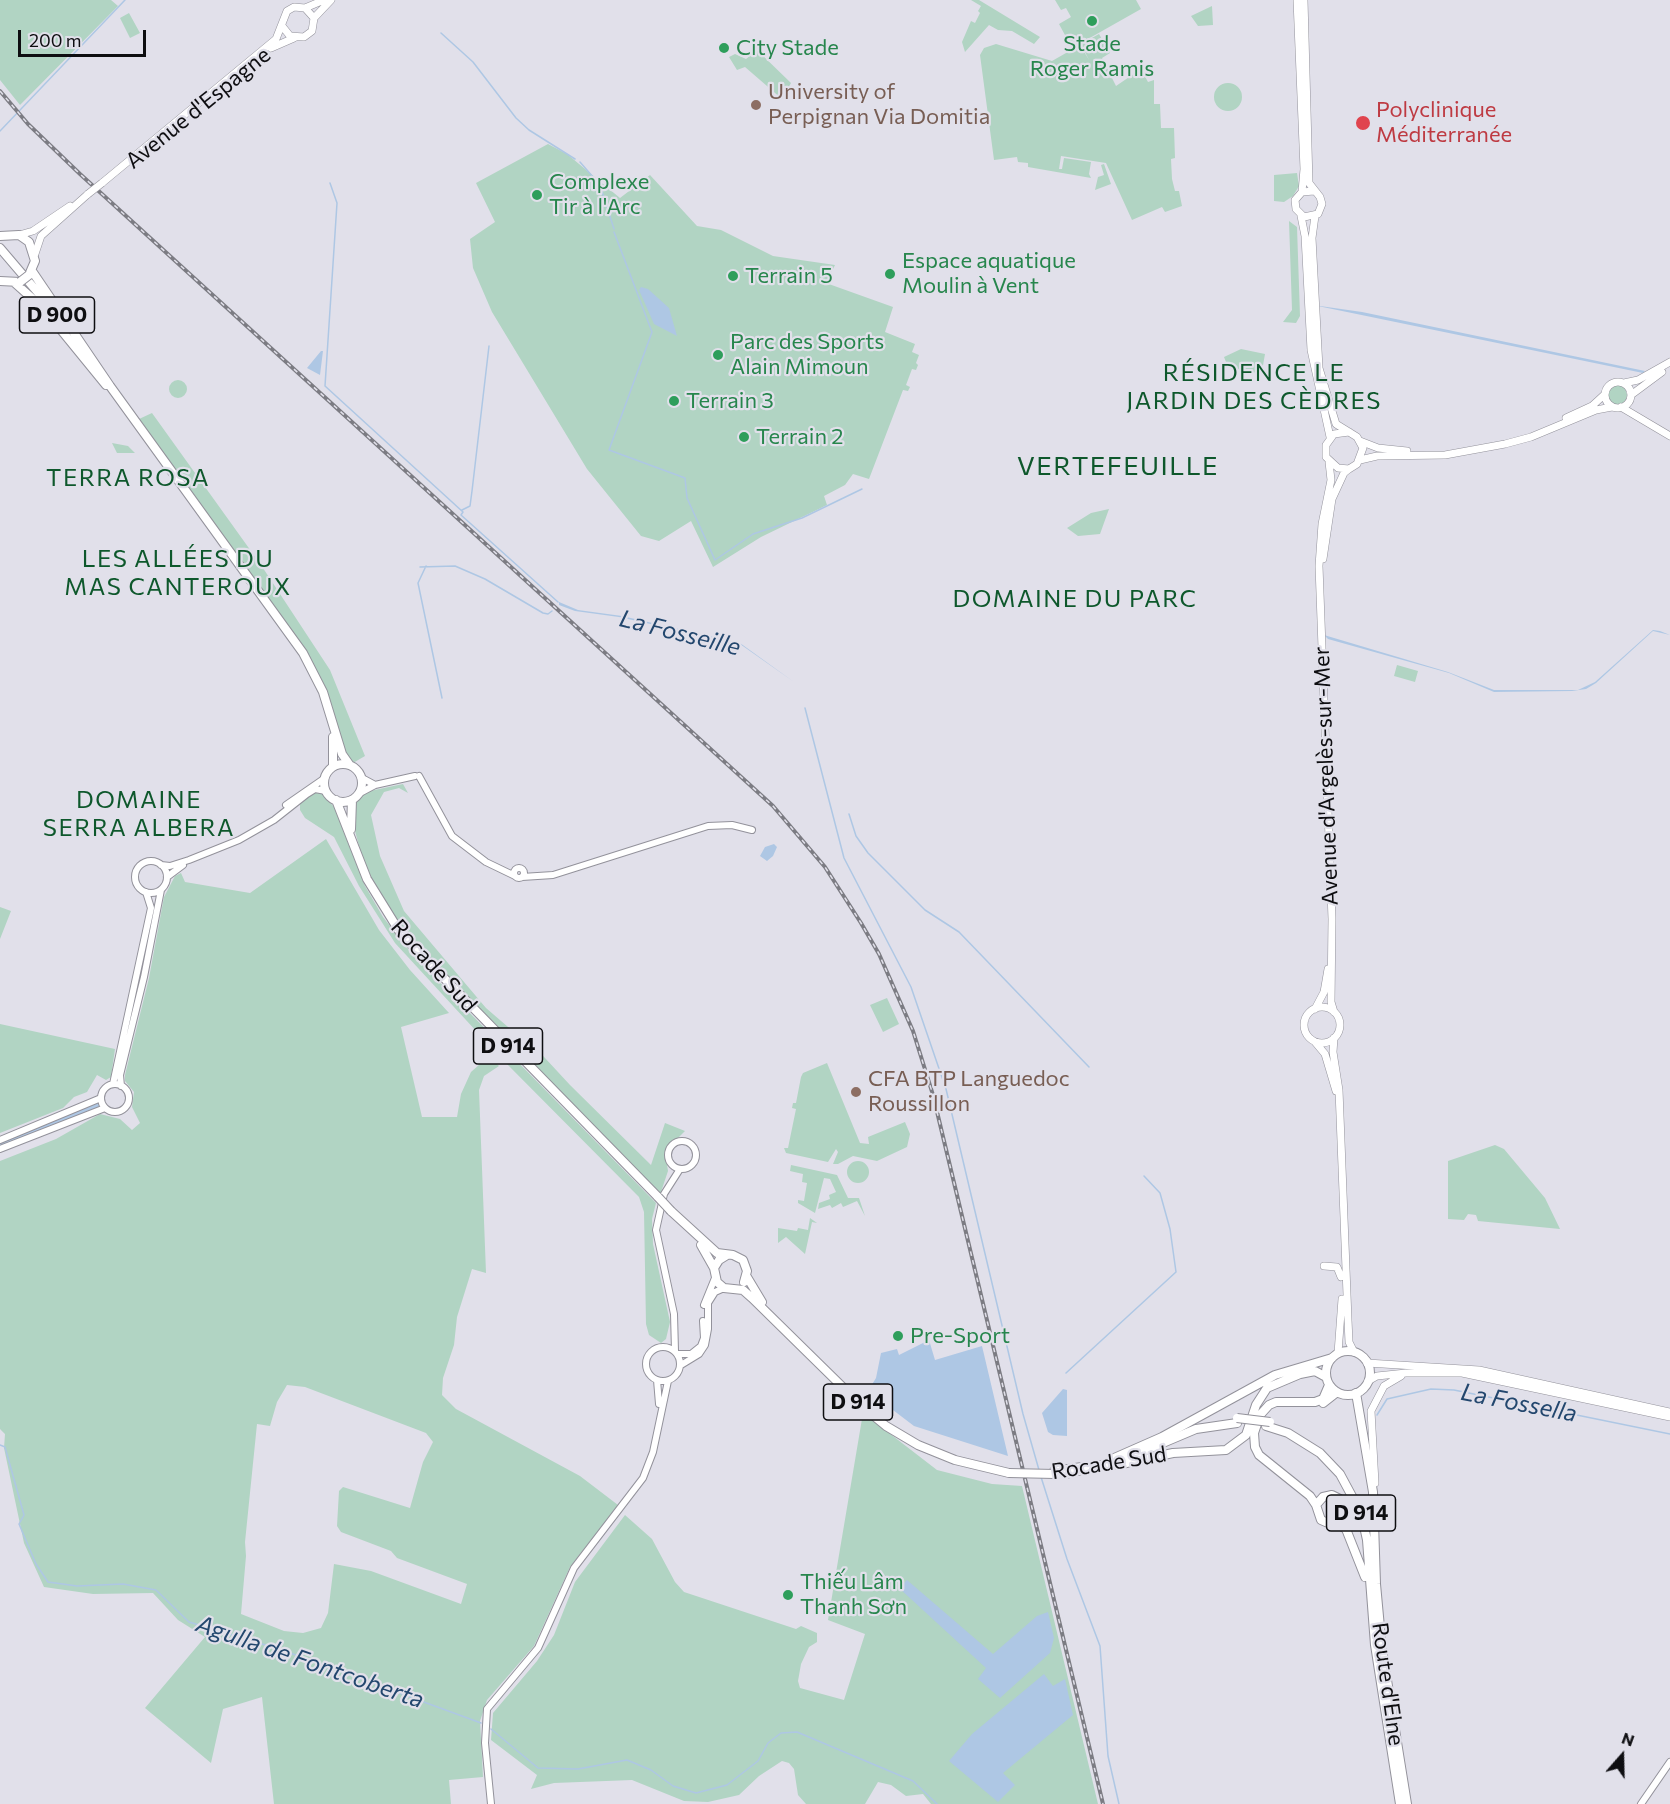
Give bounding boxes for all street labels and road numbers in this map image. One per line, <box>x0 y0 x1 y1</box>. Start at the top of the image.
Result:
street label: Avenue d'Espagne <box>120 42 276 174</box>
road number: D 900 <box>20 297 94 333</box>
street label: Avenue d'Argelès-sur-Mer <box>1308 646 1344 906</box>
street label: Rocade Sud <box>385 914 483 1018</box>
road number: D 914 <box>474 1028 542 1064</box>
road number: D 914 <box>824 1384 892 1420</box>
street label: Rocade Sud <box>1050 1441 1168 1485</box>
road number: D 914 <box>1326 1495 1396 1531</box>
street label: Route d'Elne <box>1366 1621 1410 1747</box>

